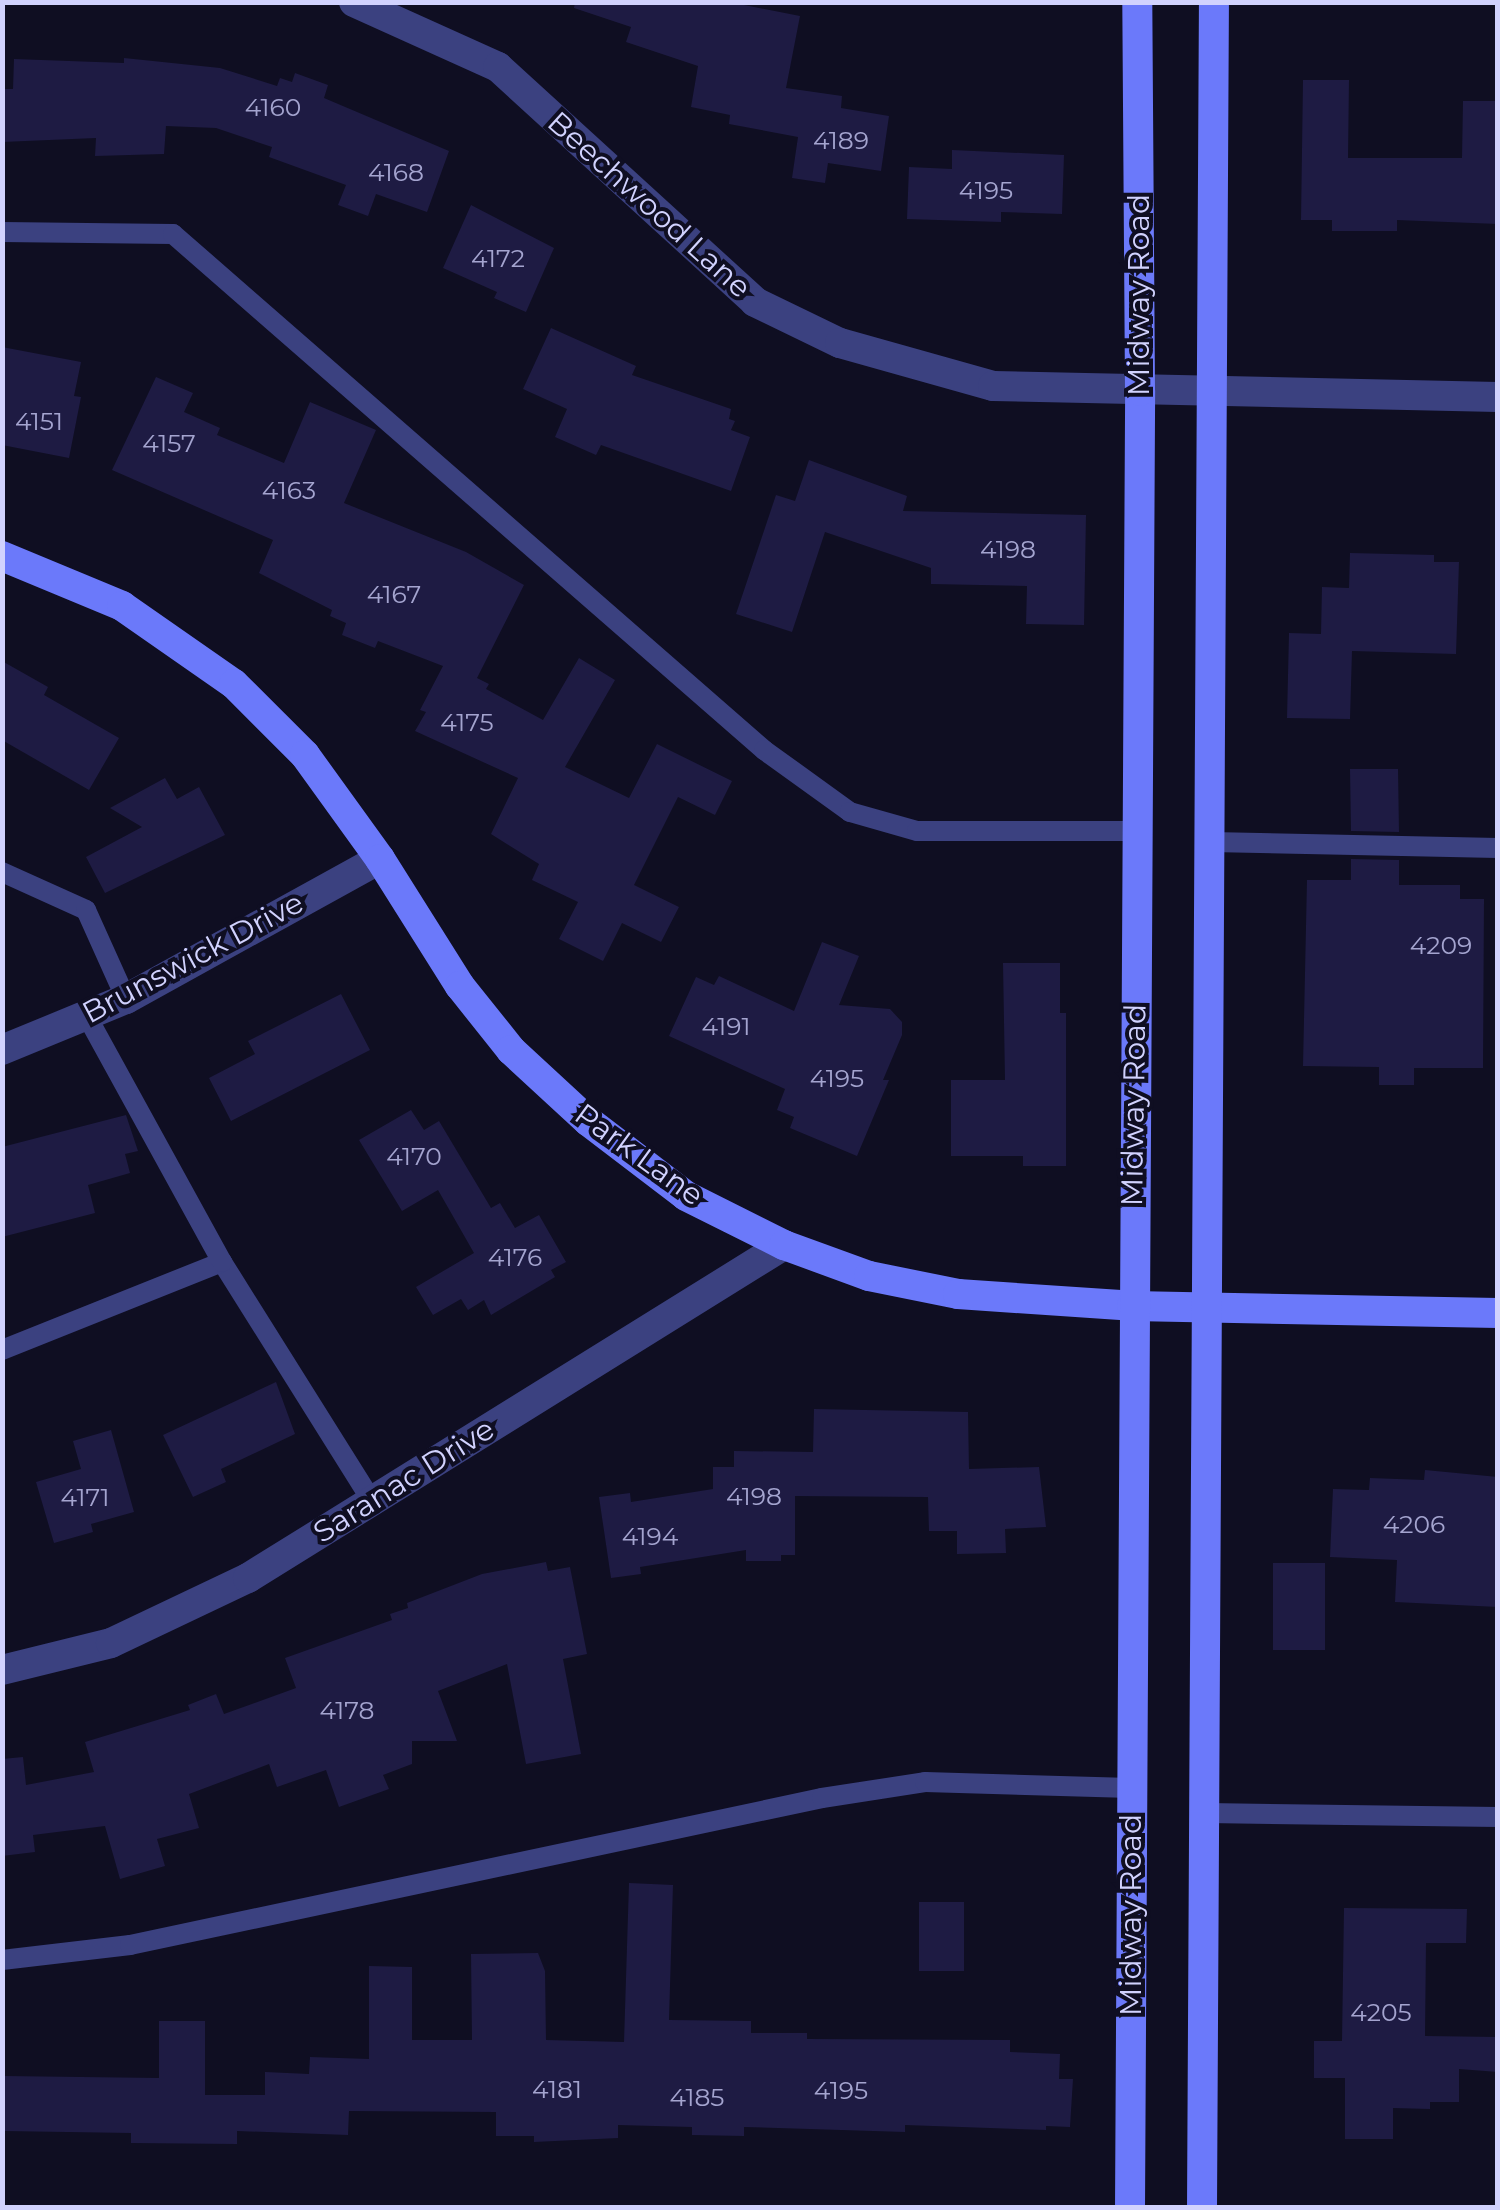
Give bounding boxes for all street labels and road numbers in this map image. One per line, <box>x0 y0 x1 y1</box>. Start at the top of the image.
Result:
street label: Beechwood Lane <box>540 104 758 306</box>
street label: Midway Road <box>1121 194 1157 396</box>
street label: Brunswick Drive <box>76 885 310 1031</box>
street label: Midway Road <box>1114 1003 1154 1207</box>
street label: Park Lane <box>568 1096 710 1214</box>
street label: Saranac Drive <box>307 1411 501 1551</box>
street label: Midway Road <box>1113 1814 1149 2016</box>

